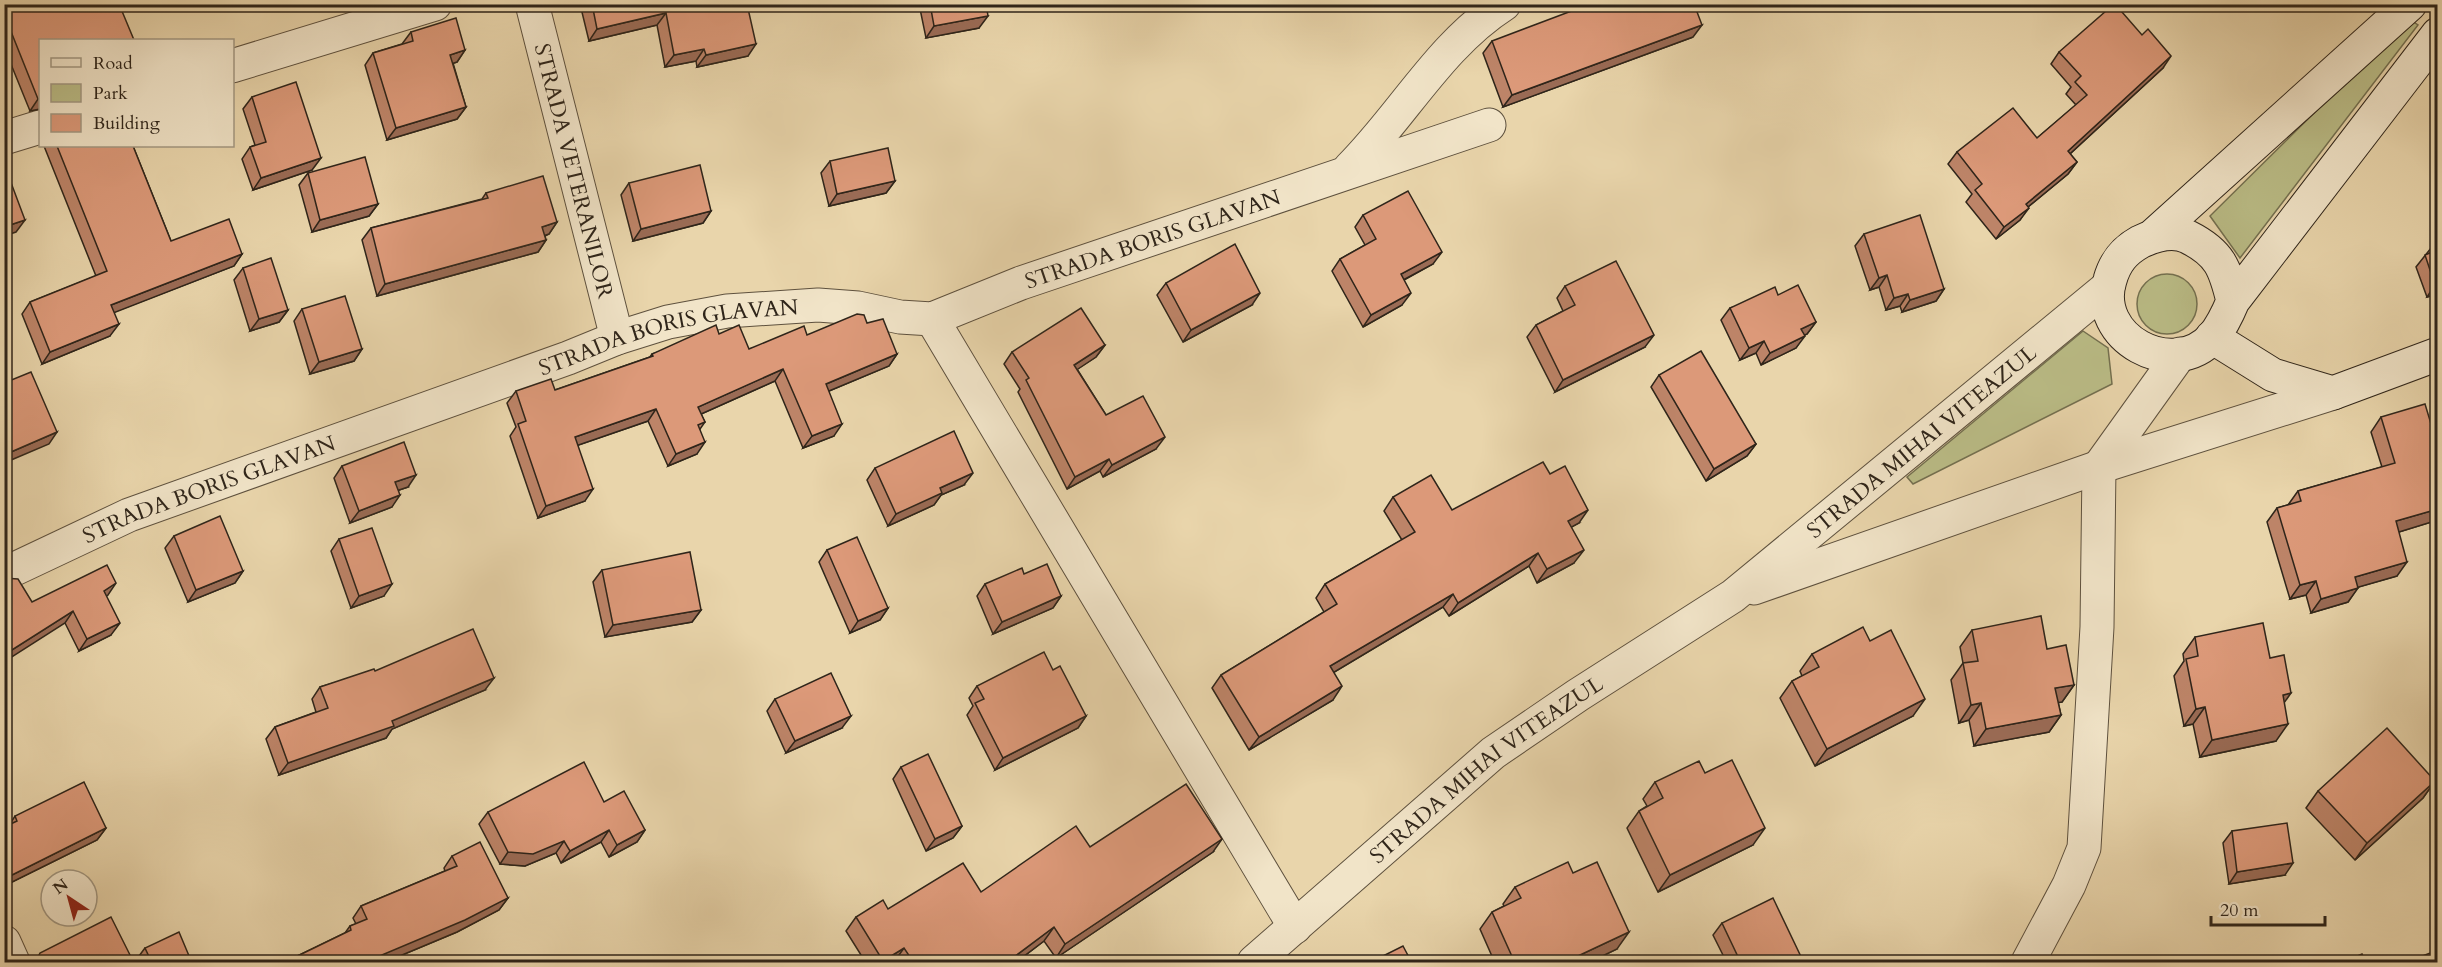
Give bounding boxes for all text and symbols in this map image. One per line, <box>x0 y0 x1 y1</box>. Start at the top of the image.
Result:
legend <box>39 39 234 147</box>
street label: STRADA VETERANILOR <box>527 40 620 302</box>
text: Road <box>93 51 133 76</box>
text: Park <box>93 81 128 106</box>
text: Building <box>93 111 161 136</box>
street label: STRADA BORIS GLAVAN <box>1021 182 1285 297</box>
street label: STRADA BORIS GLAVAN <box>535 292 799 383</box>
street label: STRADA MIHAI VITEAZUL <box>1801 338 2043 545</box>
street label: STRADA BORIS GLAVAN <box>78 428 340 551</box>
street label: STRADA MIHAI VITEAZUL <box>1363 669 1609 870</box>
north arrow <box>39 868 99 928</box>
text: N <box>49 874 73 900</box>
scale bar <box>2211 889 2325 927</box>
text: 20 m <box>2220 898 2259 923</box>

